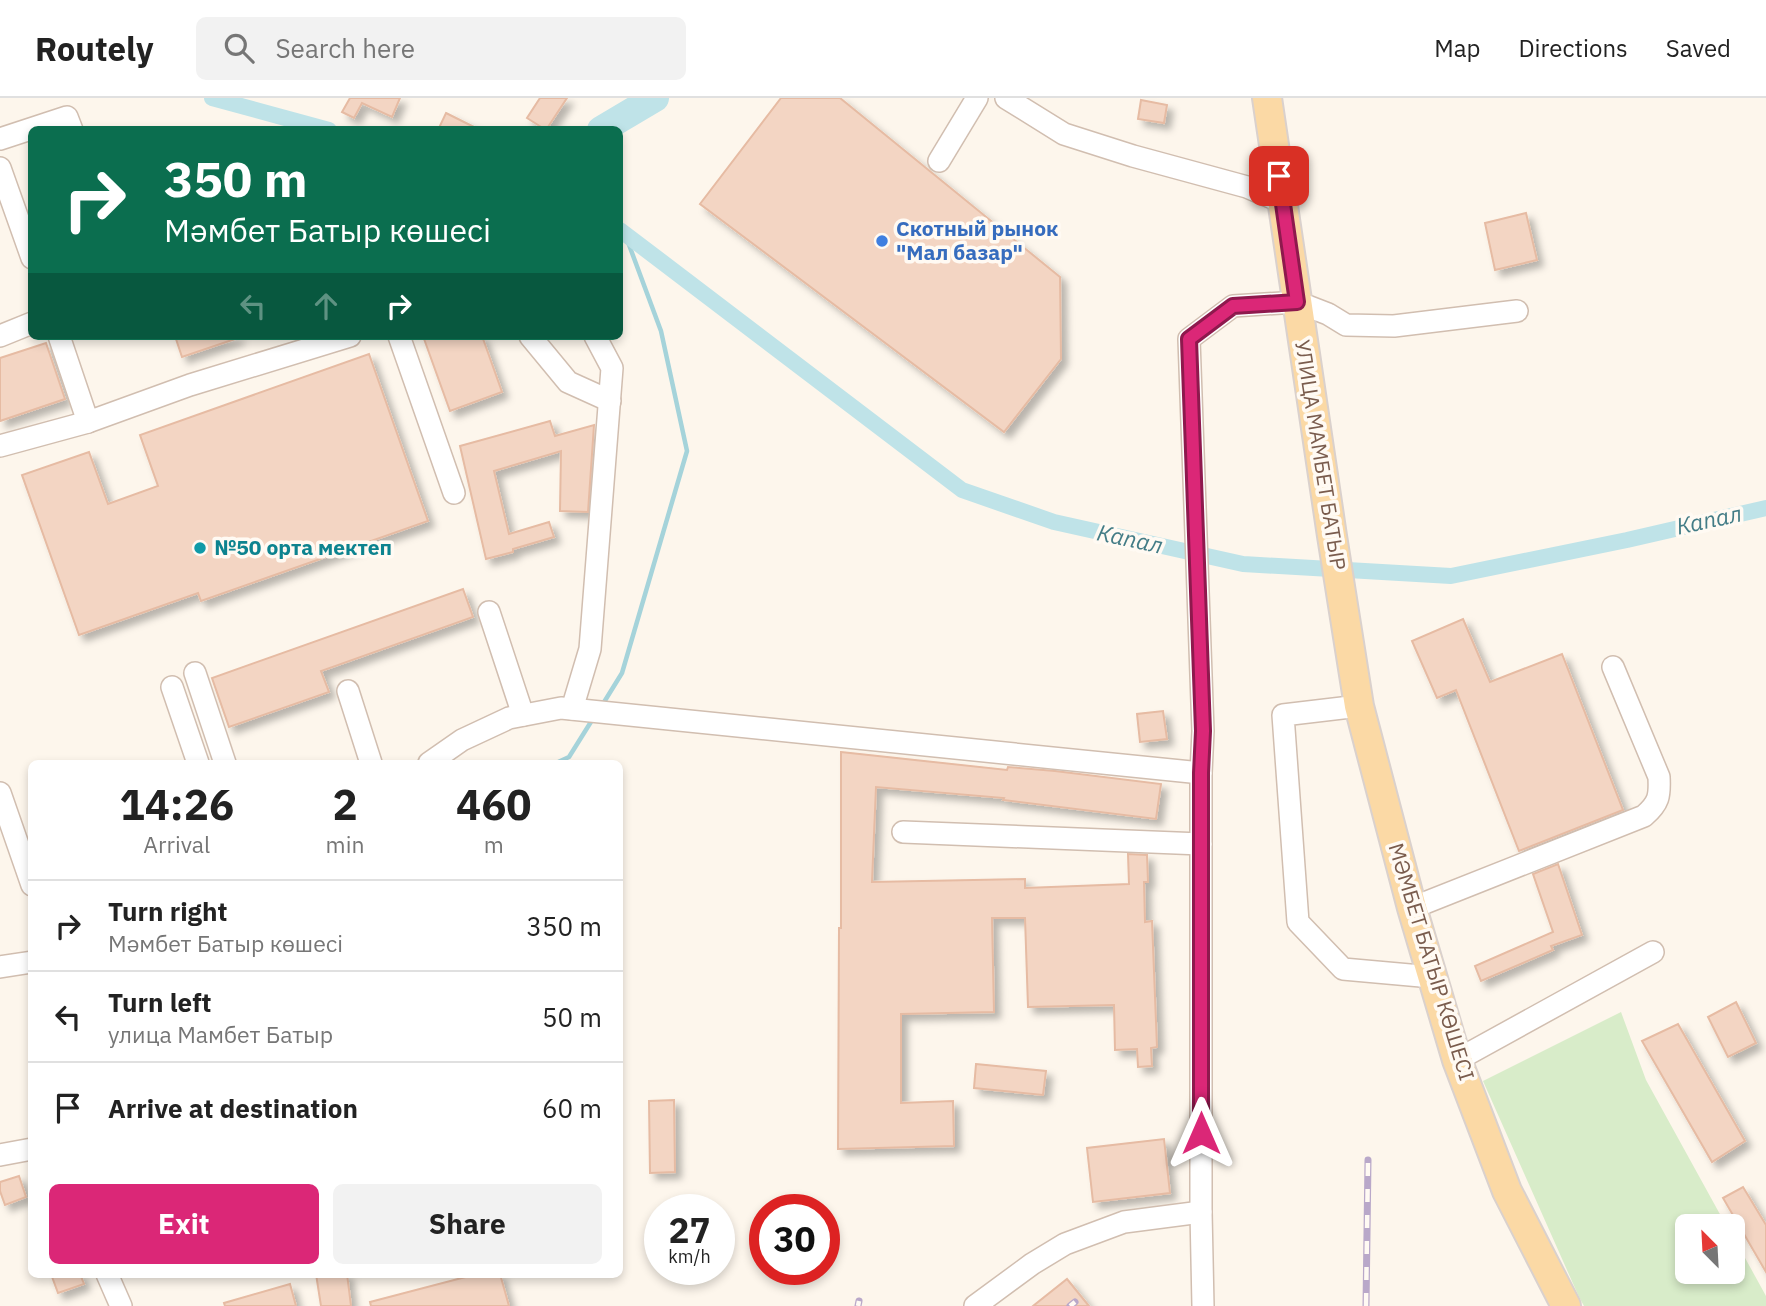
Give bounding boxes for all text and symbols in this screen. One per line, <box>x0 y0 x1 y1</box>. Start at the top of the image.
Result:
search box <box>196 17 686 80</box>
text: Routely <box>35 27 154 70</box>
icon: search <box>220 29 258 67</box>
text: Search here <box>276 31 415 65</box>
text: Map <box>1434 32 1480 64</box>
text: Directions <box>1518 32 1628 64</box>
text: Saved <box>1666 32 1731 64</box>
pin <box>1249 146 1309 206</box>
text: 350 m <box>164 147 308 210</box>
icon: right <box>49 154 140 245</box>
icon: arrive <box>1260 157 1298 195</box>
text: Мәмбет Батыр көшесі <box>164 209 491 251</box>
place label: Скотный рынок "Мал базар" <box>896 214 1058 266</box>
marker: Скотный рынок "Мал базар" <box>874 233 890 249</box>
icon: left <box>234 287 272 325</box>
icon: ahead <box>307 287 345 325</box>
icon: right <box>380 287 418 325</box>
street label: УЛИЦА МАМБЕТ БАТЫР <box>1289 338 1353 572</box>
water label: Капал <box>1673 497 1744 541</box>
water label: Капал <box>1095 516 1166 560</box>
place label: №50 орта мектеп <box>214 533 392 561</box>
marker: №50 орта мектеп <box>192 540 208 556</box>
text: 14:26 <box>119 777 234 832</box>
text: 2 <box>332 777 358 832</box>
text: 460 <box>456 777 532 832</box>
text: Arrival <box>143 829 210 859</box>
text: min <box>326 829 364 859</box>
text: m <box>484 829 504 859</box>
street label: МӘМБЕТ БАТЫР КӨШЕСІ <box>1382 840 1481 1084</box>
text: Turn right <box>108 894 227 928</box>
icon: right <box>49 907 87 945</box>
text: 350 m <box>526 909 602 943</box>
text: Мәмбет Батыр көшесі <box>108 928 343 958</box>
text: Turn left <box>108 985 211 1019</box>
icon: left <box>49 998 87 1036</box>
text: 50 m <box>542 1000 602 1034</box>
text: улица Мамбет Батыр <box>108 1019 333 1049</box>
icon: arrive <box>49 1089 87 1127</box>
text: Arrive at destination <box>108 1091 358 1125</box>
text: 60 m <box>542 1091 602 1125</box>
position arrow <box>1164 1096 1238 1170</box>
button: Exit <box>49 1184 319 1264</box>
button: Share <box>333 1184 602 1264</box>
speed limit sign: 30 <box>749 1194 840 1285</box>
text: 27 <box>668 1207 711 1253</box>
north arrow <box>1675 1214 1745 1284</box>
map controls <box>1675 1214 1745 1284</box>
text: km/h <box>668 1245 711 1268</box>

